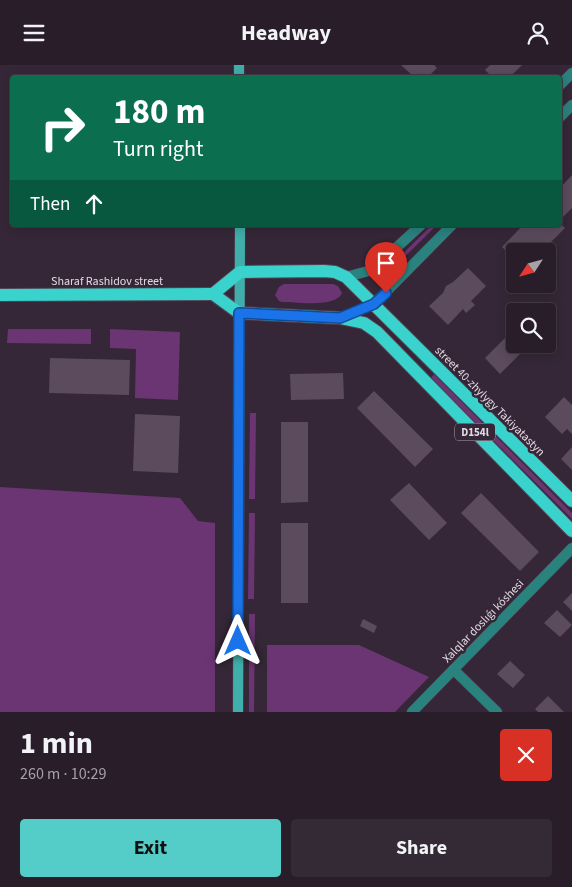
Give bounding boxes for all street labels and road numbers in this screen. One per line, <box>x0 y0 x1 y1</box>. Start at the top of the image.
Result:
street label: Sharaf Rashidov street <box>51 273 163 290</box>
street label: street 40-zhylygy Takiyatastyn <box>431 342 549 460</box>
road number: D154l <box>455 423 495 441</box>
street label: Xalqlar doslıǵı kóshesi <box>439 576 528 667</box>

